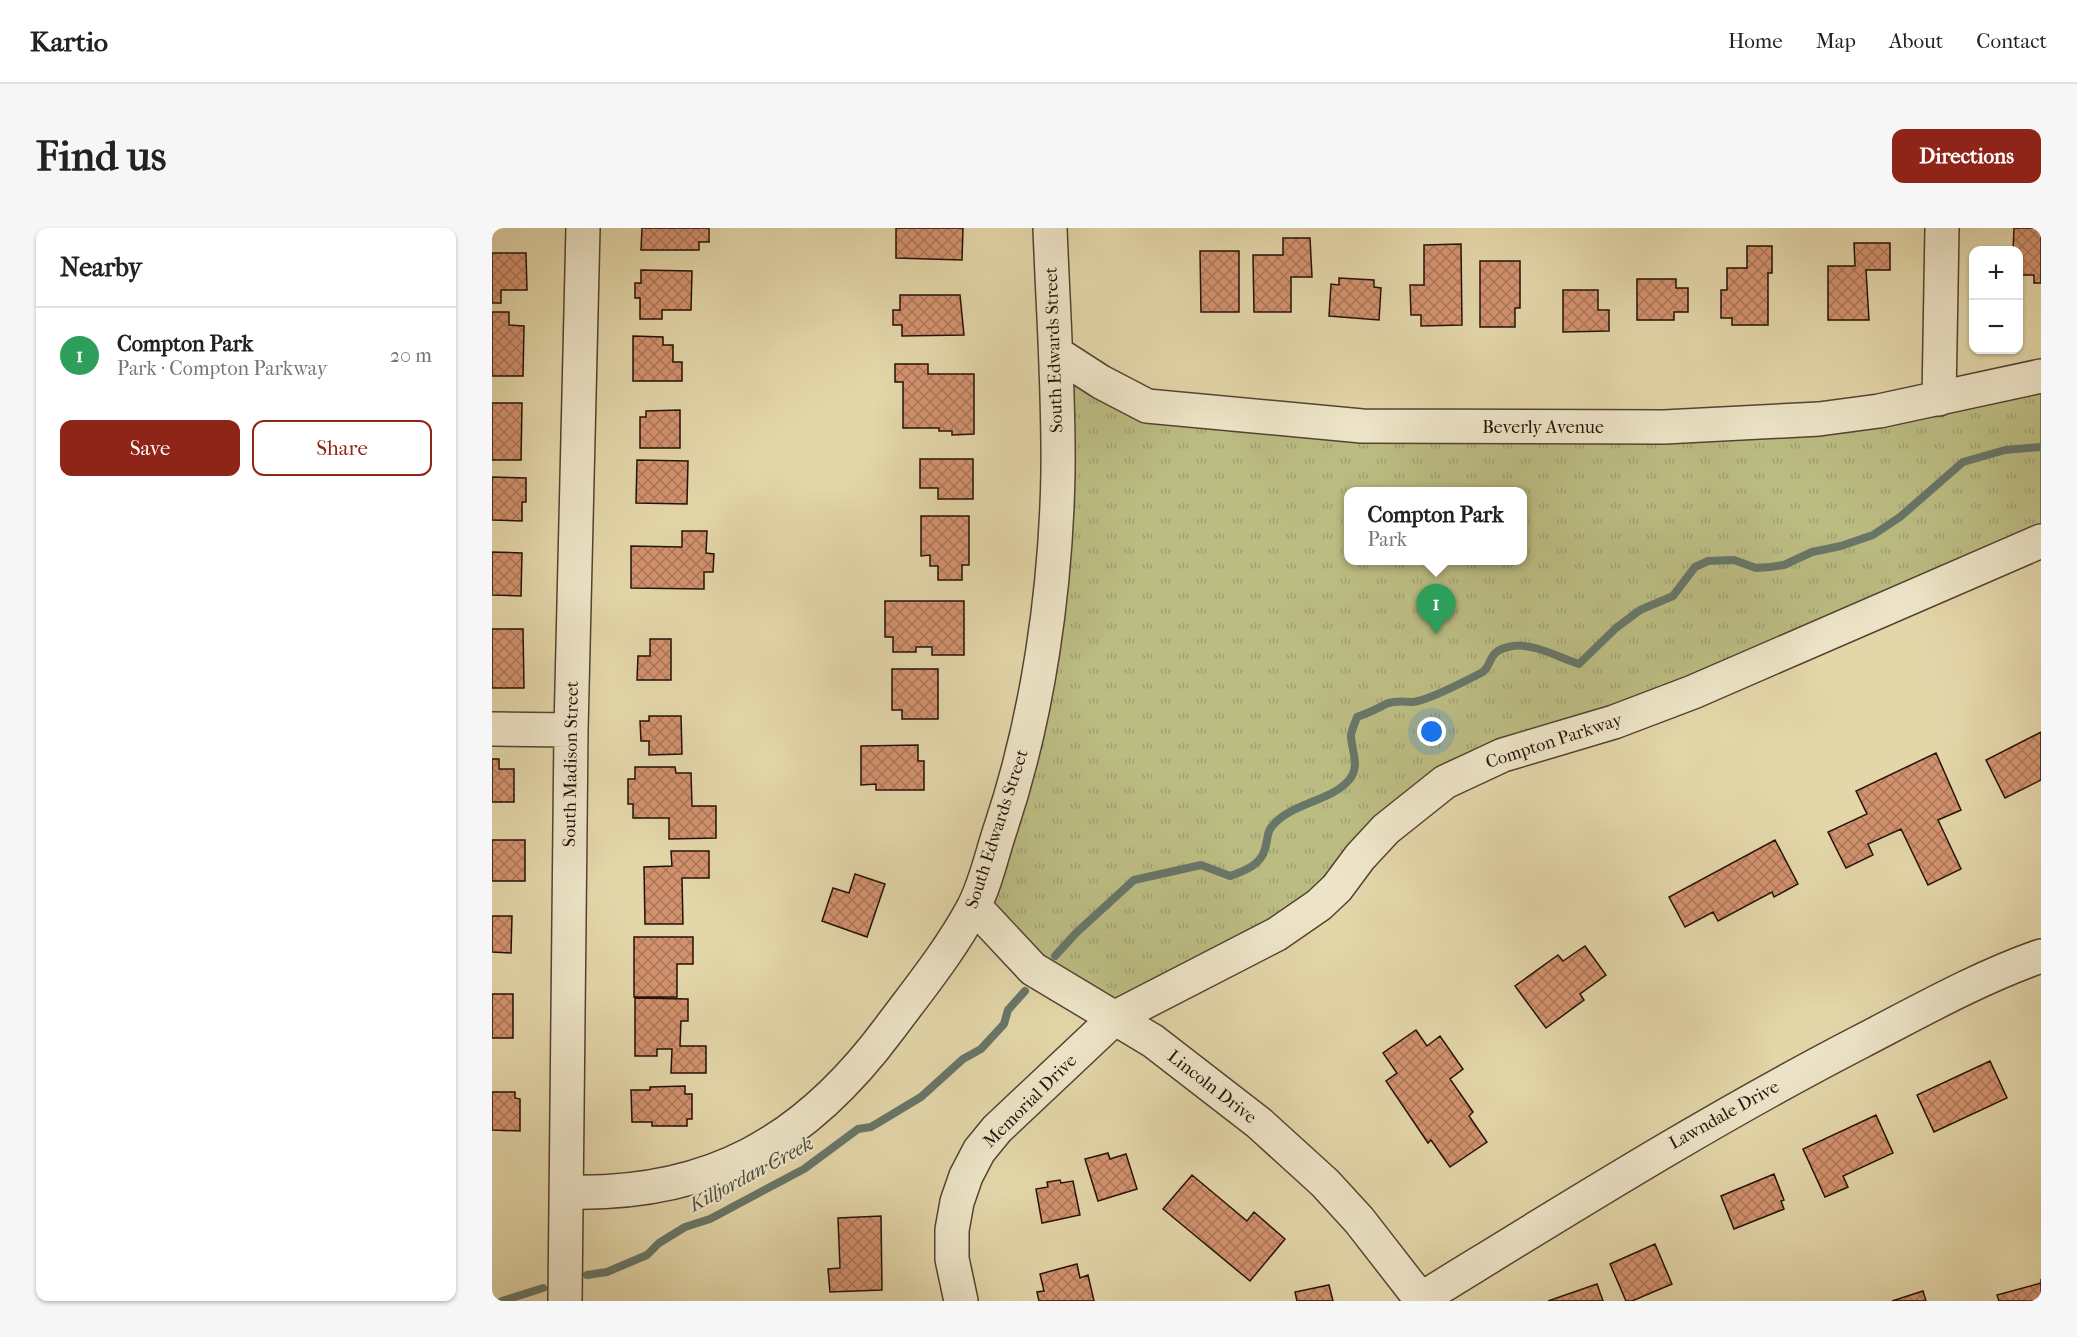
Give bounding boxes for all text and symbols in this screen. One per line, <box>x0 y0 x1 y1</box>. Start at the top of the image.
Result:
text: Kartio <box>30 25 108 58</box>
text: Home <box>1728 29 1783 53</box>
text: Map <box>1816 29 1856 53</box>
text: About <box>1889 29 1943 53</box>
text: Contact <box>1976 29 2047 53</box>
button: Directions <box>1892 129 2041 183</box>
text: Find us <box>36 132 166 181</box>
map controls <box>1969 246 2023 354</box>
button: + <box>1969 246 2023 300</box>
text: Nearby <box>60 252 142 283</box>
street label: South Edwards Street <box>1041 266 1067 433</box>
button: − <box>1969 300 2023 354</box>
text: Compton Park <box>117 331 253 357</box>
text: 1 <box>76 344 83 367</box>
text: 20 m <box>390 344 432 367</box>
text: Park · Compton Parkway <box>117 357 327 380</box>
street label: Beverly Avenue <box>1482 417 1604 438</box>
button: Save <box>60 420 240 476</box>
button: Share <box>252 420 432 476</box>
popup <box>1344 487 1527 565</box>
text: Compton Park <box>1367 502 1504 528</box>
text: Park <box>1367 528 1407 551</box>
pin: 1 <box>1416 584 1456 634</box>
street label: South Madison Street <box>559 680 583 847</box>
street label: Compton Parkway <box>1483 709 1626 773</box>
your location <box>1417 717 1446 746</box>
street label: South Edwards Street <box>961 746 1033 911</box>
street label: Lincoln Drive <box>1163 1046 1261 1128</box>
street label: Memorial Drive <box>979 1050 1081 1152</box>
street label: Lawndale Drive <box>1665 1076 1783 1154</box>
water label: Killjordan Creek <box>683 1132 817 1217</box>

